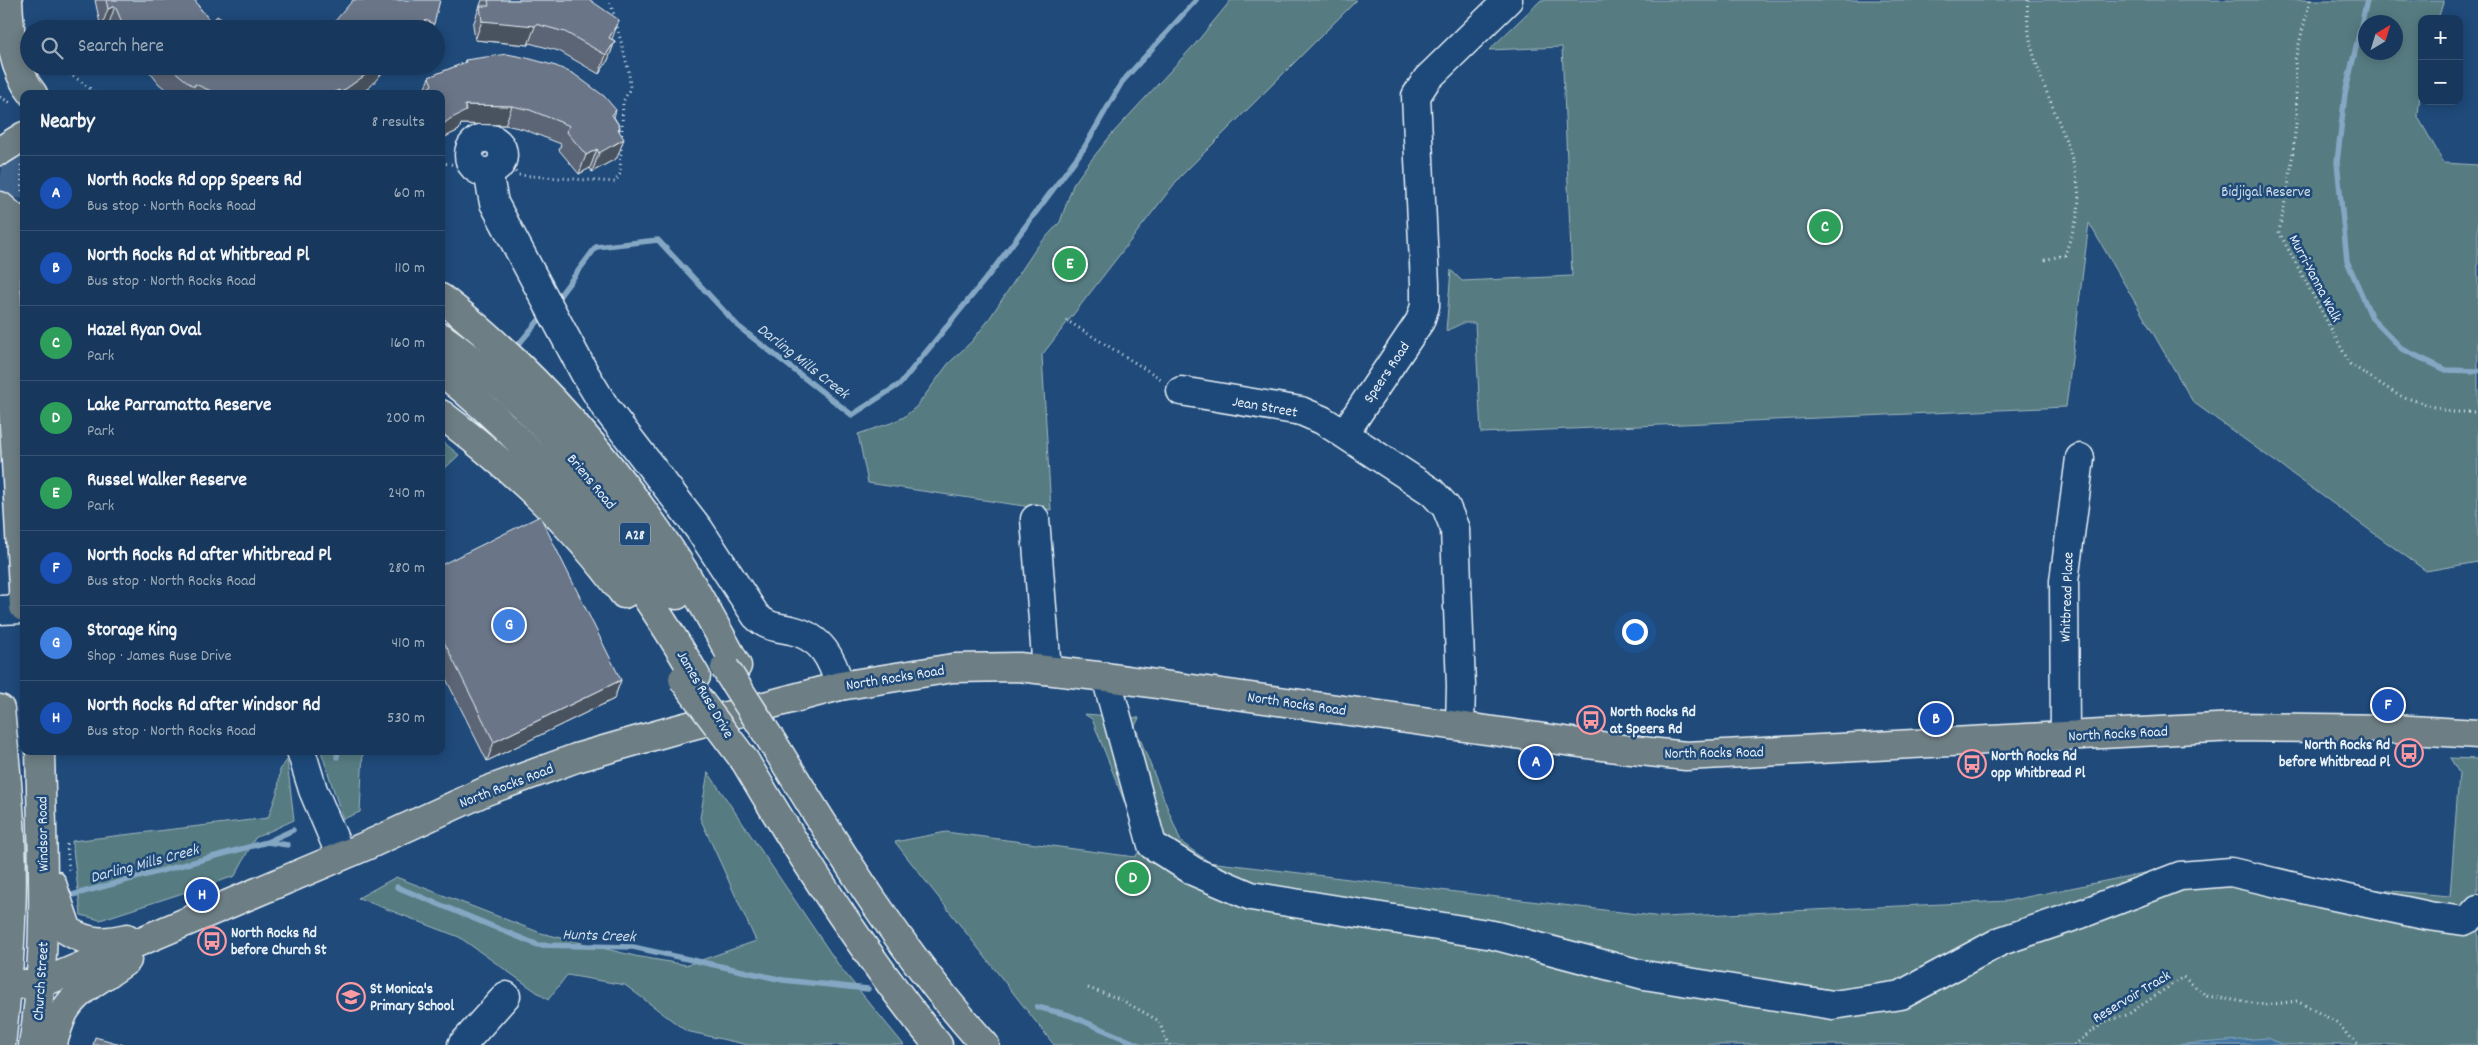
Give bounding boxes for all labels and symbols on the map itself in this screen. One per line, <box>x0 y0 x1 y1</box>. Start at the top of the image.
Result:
north arrow <box>2358 15 2403 60</box>
park label: Bidjigal Reserve <box>2221 182 2311 204</box>
pin: C <box>1809 208 1841 246</box>
street label: Murri-Yanna Walk <box>2282 231 2347 327</box>
pin: E <box>1054 245 1086 283</box>
water label: Darling Mills Creek <box>752 319 855 406</box>
street label: Speers Road <box>1359 338 1416 408</box>
street label: Jean Street <box>1230 391 1299 425</box>
street label: Briens Road <box>561 450 620 515</box>
road number: A28 <box>620 522 650 546</box>
street label: Whitbread Place <box>2055 551 2081 642</box>
pin: G <box>493 606 525 644</box>
your location <box>1622 619 1648 645</box>
street label: James Ruse Drive <box>670 647 739 743</box>
street label: North Rocks Road <box>844 660 946 698</box>
pin: F <box>2372 686 2404 724</box>
street label: North Rocks Road <box>1246 687 1347 723</box>
pin: B <box>1920 700 1952 738</box>
place label: North Rocks Rd at Speers Rd <box>1610 702 1696 741</box>
bus stop icon: North Rocks Rd at Speers Rd <box>1576 705 1606 735</box>
street label: North Rocks Road <box>2068 721 2168 749</box>
place label: North Rocks Rd before Whitbread Pl <box>2279 735 2390 774</box>
bus stop icon: North Rocks Rd before Whitbread Pl <box>2394 738 2424 768</box>
street label: North Rocks Road <box>1664 742 1764 766</box>
pin: A <box>1520 743 1552 781</box>
place label: North Rocks Rd opp Whitbread Pl <box>1991 746 2086 785</box>
bus stop icon: North Rocks Rd opp Whitbread Pl <box>1957 749 1987 779</box>
street label: North Rocks Road <box>456 759 557 815</box>
street label: Windsor Road <box>32 796 56 872</box>
water label: Darling Mills Creek <box>88 839 203 890</box>
pin: D <box>1117 859 1149 897</box>
pin: H <box>186 876 218 914</box>
place label: North Rocks Rd before Church St <box>231 923 327 962</box>
water label: Hunts Creek <box>562 924 637 949</box>
bus stop icon: North Rocks Rd before Church St <box>197 926 227 956</box>
street label: Church Street <box>28 940 56 1021</box>
street label: Reservoir Track <box>2089 966 2175 1030</box>
place label: St Monica's Primary School <box>370 979 454 1018</box>
school or university icon: St Monica's Primary School <box>336 982 366 1012</box>

